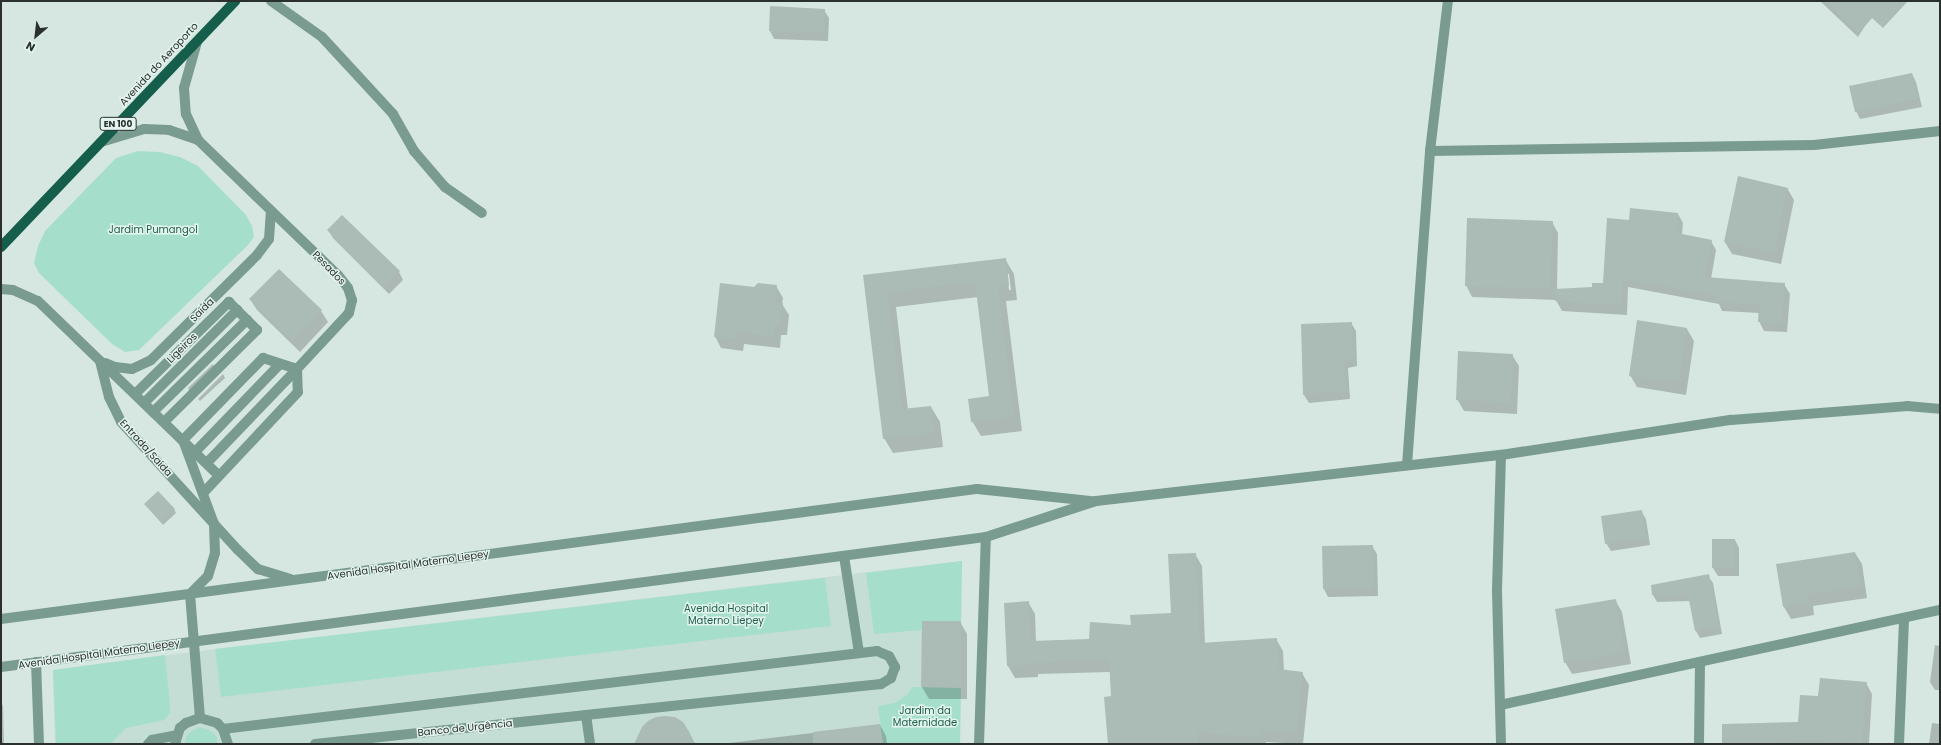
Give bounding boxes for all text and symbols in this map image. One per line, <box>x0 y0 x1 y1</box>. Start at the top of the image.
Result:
north arrow <box>16 16 56 56</box>
street label: Avenida do Aeroporto <box>117 20 201 108</box>
text: N <box>23 38 38 56</box>
road number: EN 100 <box>99 117 137 131</box>
park label: Jardim Pumangol <box>108 224 198 236</box>
street label: Pesados <box>310 249 348 287</box>
street label: Saída <box>188 296 216 324</box>
street label: Ligeiros <box>164 330 200 366</box>
street label: Entrada/Saída <box>117 417 175 479</box>
street label: Avenida Hospital Materno Liepey <box>327 548 489 582</box>
park label: Avenida Hospital Materno Liepey <box>684 602 768 626</box>
street label: Avenida Hospital Materno Liepey <box>18 637 180 671</box>
park label: Jardim da Maternidade <box>893 704 957 728</box>
street label: Banco de Urgência <box>417 717 513 739</box>

